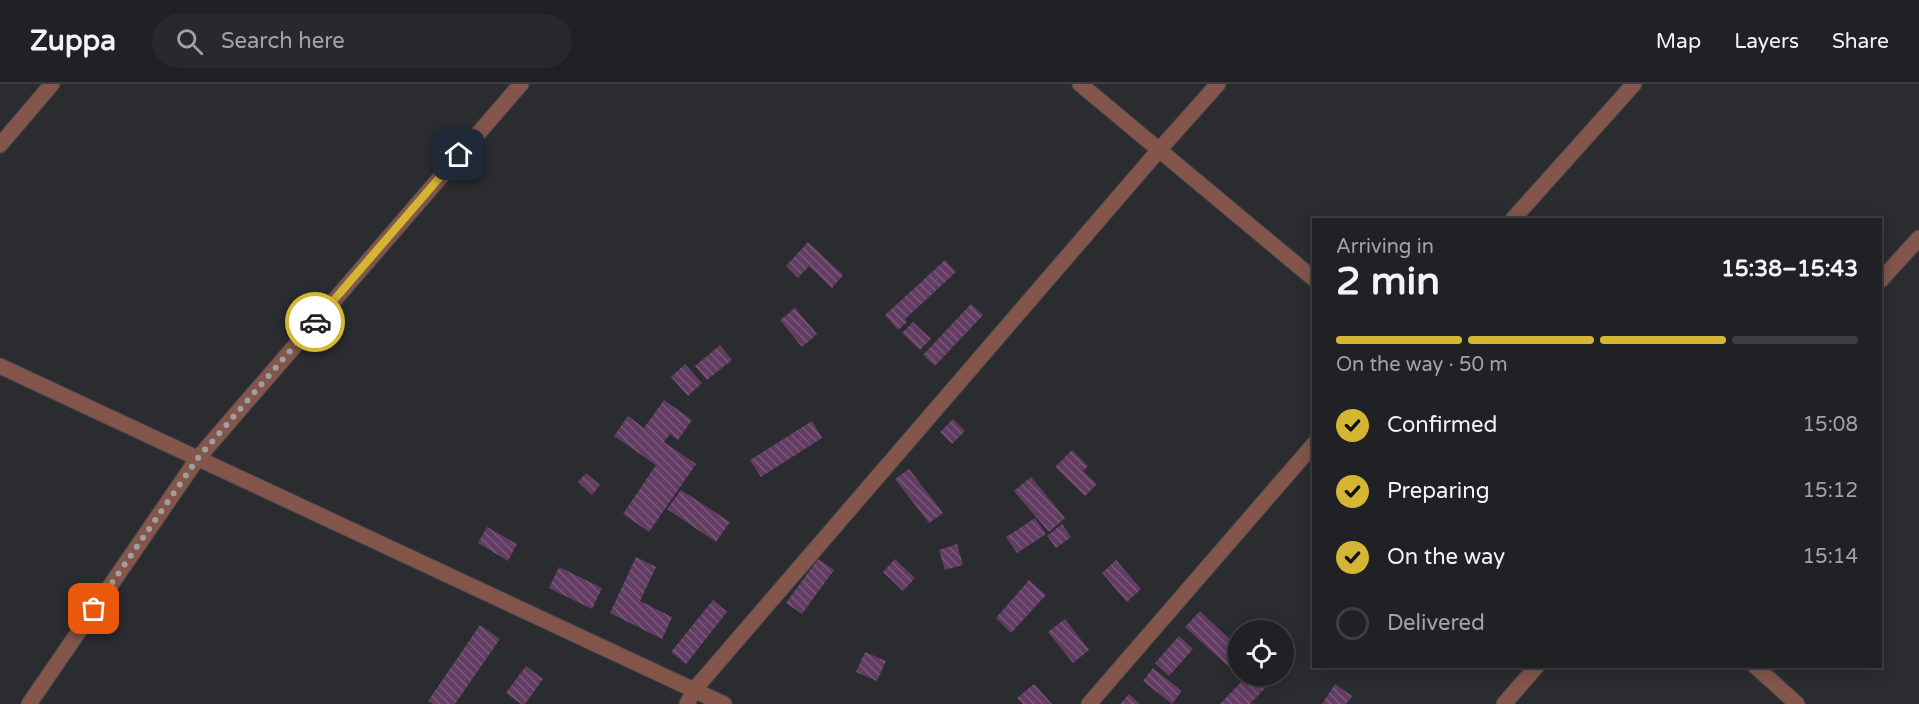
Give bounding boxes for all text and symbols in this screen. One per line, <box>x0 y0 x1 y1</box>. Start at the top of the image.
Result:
search box <box>152 14 572 68</box>
text: Zuppa <box>30 24 116 58</box>
icon: search <box>173 25 206 58</box>
text: Search here <box>221 28 345 54</box>
text: Map <box>1656 29 1701 54</box>
text: Layers <box>1734 29 1799 54</box>
text: Share <box>1832 29 1889 54</box>
pin <box>433 129 484 180</box>
icon: home <box>442 138 475 171</box>
text: Arriving in <box>1336 235 1434 259</box>
text: 15:38–15:43 <box>1721 256 1858 282</box>
text: 2 min <box>1336 258 1440 305</box>
courier <box>285 292 345 352</box>
icon: car <box>299 306 332 339</box>
text: On the way · 50 m <box>1336 353 1508 377</box>
icon: check <box>1336 409 1369 442</box>
text: Confirmed <box>1387 412 1497 438</box>
text: 15:08 <box>1803 413 1858 437</box>
icon: check <box>1336 475 1369 508</box>
text: Preparing <box>1387 478 1490 504</box>
text: 15:12 <box>1803 479 1858 503</box>
icon: check <box>1336 541 1369 574</box>
text: On the way <box>1387 544 1505 570</box>
text: 15:14 <box>1803 545 1858 569</box>
pin <box>68 583 119 634</box>
icon: bag <box>77 592 110 625</box>
text: Delivered <box>1387 610 1485 636</box>
map controls <box>1228 620 1294 686</box>
button: locate <box>1228 620 1294 686</box>

